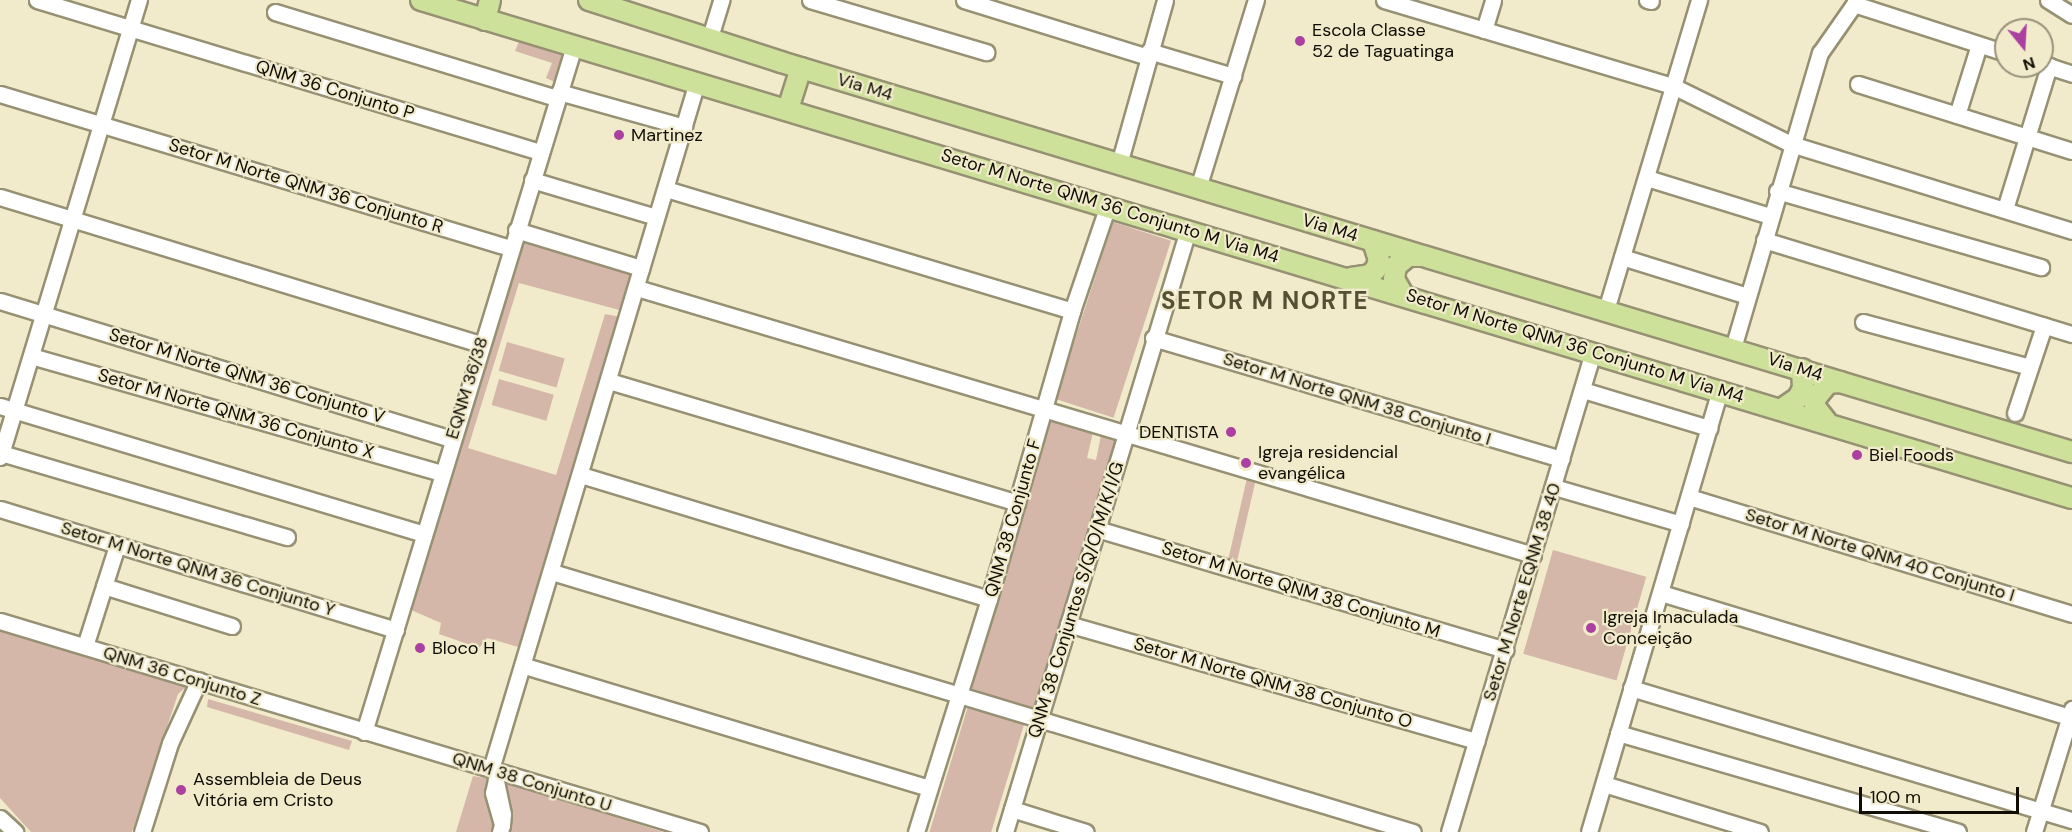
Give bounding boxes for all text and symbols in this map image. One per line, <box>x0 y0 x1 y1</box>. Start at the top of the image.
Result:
north arrow <box>1994 18 2054 78</box>
place label: Escola Classe 52 de Taguatinga <box>1312 20 1454 63</box>
marker: Escola Classe 52 de Taguatinga <box>1293 34 1307 48</box>
text: N <box>2020 52 2038 75</box>
street label: QNM 36 Conjunto P <box>253 56 417 124</box>
street label: Via M4 <box>835 68 895 106</box>
place label: Martinez <box>631 124 703 146</box>
marker: Martinez <box>612 128 626 142</box>
street label: Setor M Norte QNM 36 Conjunto R <box>166 134 446 238</box>
street label: Setor M Norte QNM 36 Conjunto M Via M4 <box>939 144 1281 268</box>
street label: Via M4 <box>1300 209 1360 247</box>
street label: Setor M Norte QNM 36 Conjunto M Via M4 <box>1404 284 1746 408</box>
district label: SETOR M NORTE <box>1161 287 1369 315</box>
street label: Setor M Norte QNM 36 Conjunto V <box>107 324 387 428</box>
street label: EQNM 36/38 <box>441 334 493 442</box>
street label: Setor M Norte QNM 38 Conjunto I <box>1220 348 1494 450</box>
street label: Via M4 <box>1765 348 1825 386</box>
street label: Setor M Norte QNM 36 Conjunto X <box>96 364 376 464</box>
place label: DENTISTA <box>1139 421 1219 443</box>
marker: DENTISTA <box>1224 425 1238 439</box>
street label: QNM 38 Conjunto F <box>980 436 1046 600</box>
place label: Igreja residencial evangélica <box>1258 442 1398 484</box>
place label: Biel Foods <box>1869 444 1954 466</box>
marker: Biel Foods <box>1850 448 1864 462</box>
marker: Igreja residencial evangélica <box>1239 456 1253 470</box>
street label: QNM 38 Conjuntos S/Q/O/M/K/I/G <box>1024 459 1128 741</box>
street label: Setor M Norte EQNM 38 40 <box>1479 480 1565 704</box>
street label: Setor M Norte QNM 40 Conjunto I <box>1743 504 2017 606</box>
street label: Setor M Norte QNM 36 Conjunto Y <box>58 517 338 621</box>
street label: Setor M Norte QNM 38 Conjunto M <box>1159 537 1443 643</box>
place label: Igreja Imaculada Conceição <box>1603 607 1738 650</box>
marker: Igreja Imaculada Conceição <box>1584 621 1598 635</box>
street label: Setor M Norte QNM 38 Conjunto O <box>1131 633 1415 733</box>
place label: Bloco H <box>432 637 496 659</box>
marker: Bloco H <box>413 641 427 655</box>
street label: QNM 36 Conjunto Z <box>100 642 264 710</box>
street label: QNM 38 Conjunto U <box>450 747 614 817</box>
place label: Assembleia de Deus Vitória em Cristo <box>193 769 362 812</box>
scale bar <box>1862 775 2022 813</box>
marker: Assembleia de Deus Vitória em Cristo <box>174 783 188 797</box>
text: 100 m <box>1870 785 1921 809</box>

